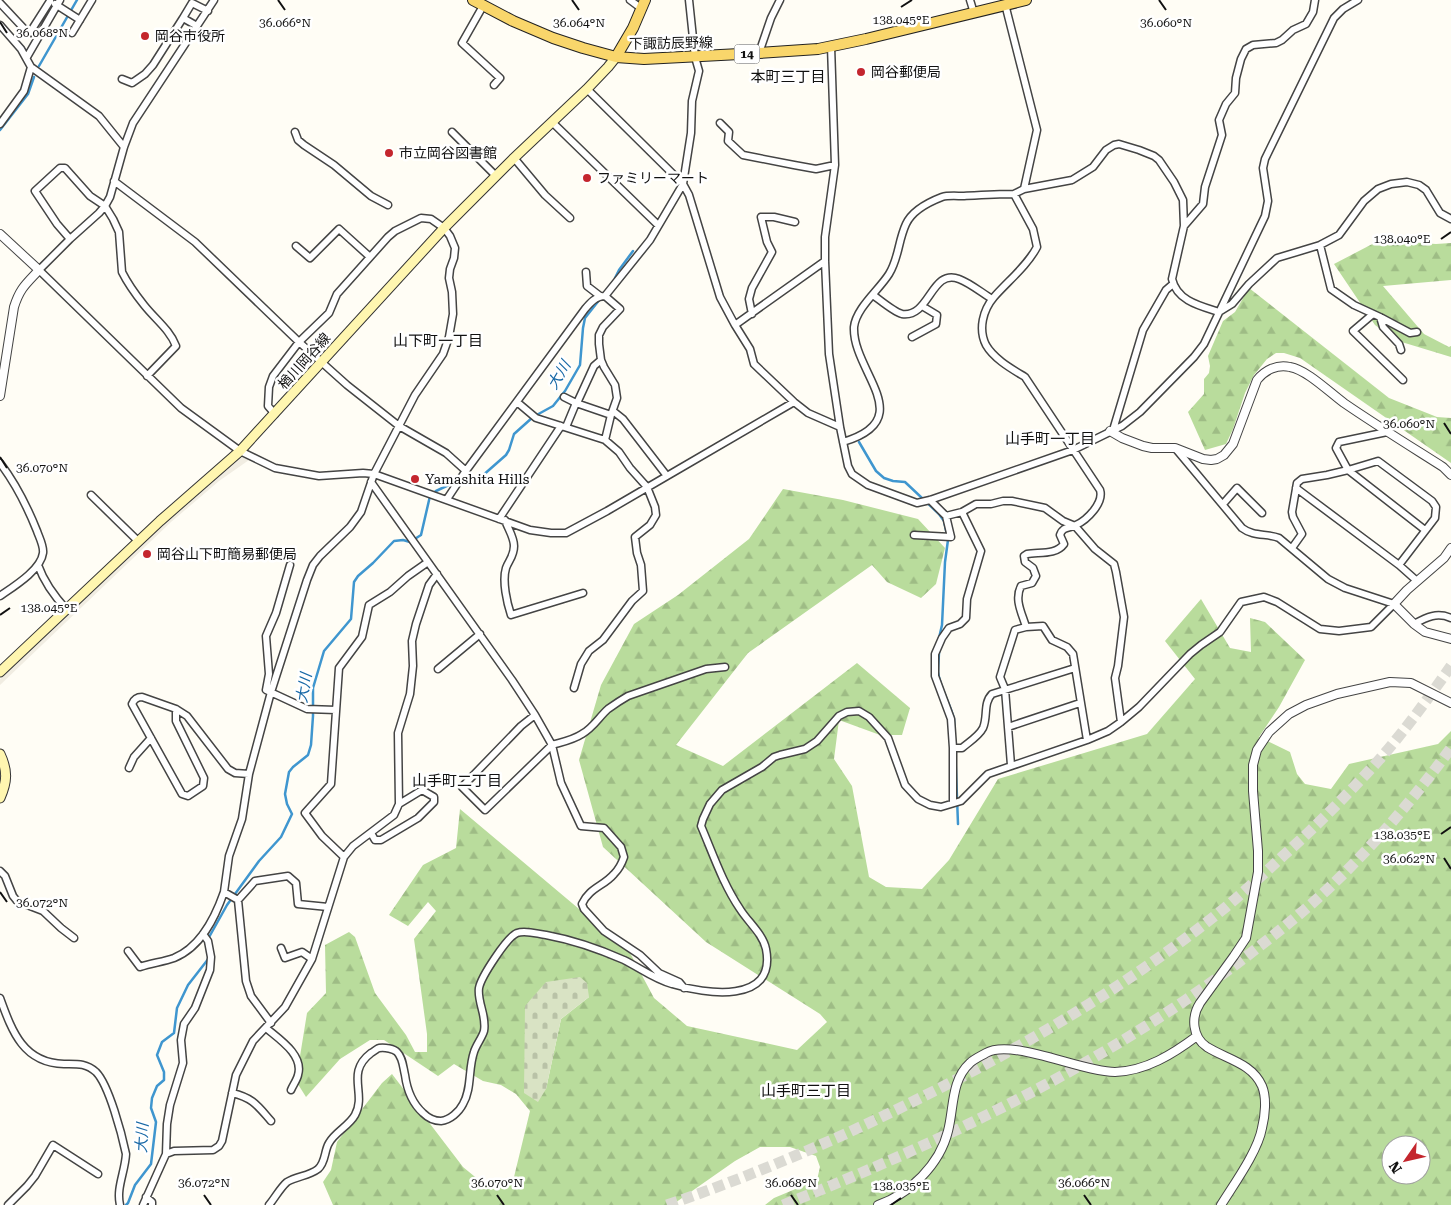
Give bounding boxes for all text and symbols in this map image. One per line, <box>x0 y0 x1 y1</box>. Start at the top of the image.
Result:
text: 138.045°E <box>873 13 929 27</box>
text: 36.066°N <box>259 16 311 30</box>
text: 36.064°N <box>553 16 605 30</box>
text: 36.060°N <box>1140 16 1192 30</box>
text: 36.068°N <box>16 26 68 40</box>
place label: 岡谷市役所 <box>155 28 225 44</box>
marker: 岡谷市役所 <box>139 30 151 42</box>
street label: 下諏訪辰野線 <box>629 34 713 52</box>
road number: 14 <box>734 44 760 64</box>
place label: 岡谷郵便局 <box>871 64 941 80</box>
marker: 岡谷郵便局 <box>855 66 867 78</box>
district label: 本町三丁目 <box>750 68 826 86</box>
place label: 市立岡谷図書館 <box>399 145 497 161</box>
marker: 市立岡谷図書館 <box>383 147 395 159</box>
place label: ファミリーマート <box>597 170 709 186</box>
marker: ファミリーマート <box>581 172 593 184</box>
text: 138.040°E <box>1374 232 1430 246</box>
street label: 楢川岡谷線 <box>275 330 333 392</box>
district label: 山下町一丁目 <box>393 332 483 350</box>
water label: 大川 <box>544 356 575 392</box>
text: 36.060°N <box>1383 417 1435 431</box>
district label: 山手町一丁目 <box>1005 430 1095 448</box>
text: 36.070°N <box>16 461 68 475</box>
place label: Yamashita Hills <box>425 471 530 487</box>
marker: Yamashita Hills <box>409 473 421 485</box>
place label: 岡谷山下町簡易郵便局 <box>157 546 297 562</box>
marker: 岡谷山下町簡易郵便局 <box>141 548 153 560</box>
text: 138.045°E <box>21 601 77 615</box>
water label: 大川 <box>293 670 316 704</box>
district label: 山手町二丁目 <box>412 772 502 790</box>
text: 138.035°E <box>1374 828 1430 842</box>
text: 36.062°N <box>1383 852 1435 866</box>
text: 36.072°N <box>16 896 68 910</box>
district label: 山手町三丁目 <box>761 1082 851 1100</box>
water label: 大川 <box>132 1121 152 1153</box>
north arrow <box>1381 1135 1431 1185</box>
text: N <box>1385 1158 1405 1176</box>
text: 36.072°N <box>178 1176 230 1190</box>
text: 36.070°N <box>471 1176 523 1190</box>
text: 36.068°N <box>765 1176 817 1190</box>
text: 36.066°N <box>1058 1176 1110 1190</box>
text: 138.035°E <box>873 1179 929 1193</box>

